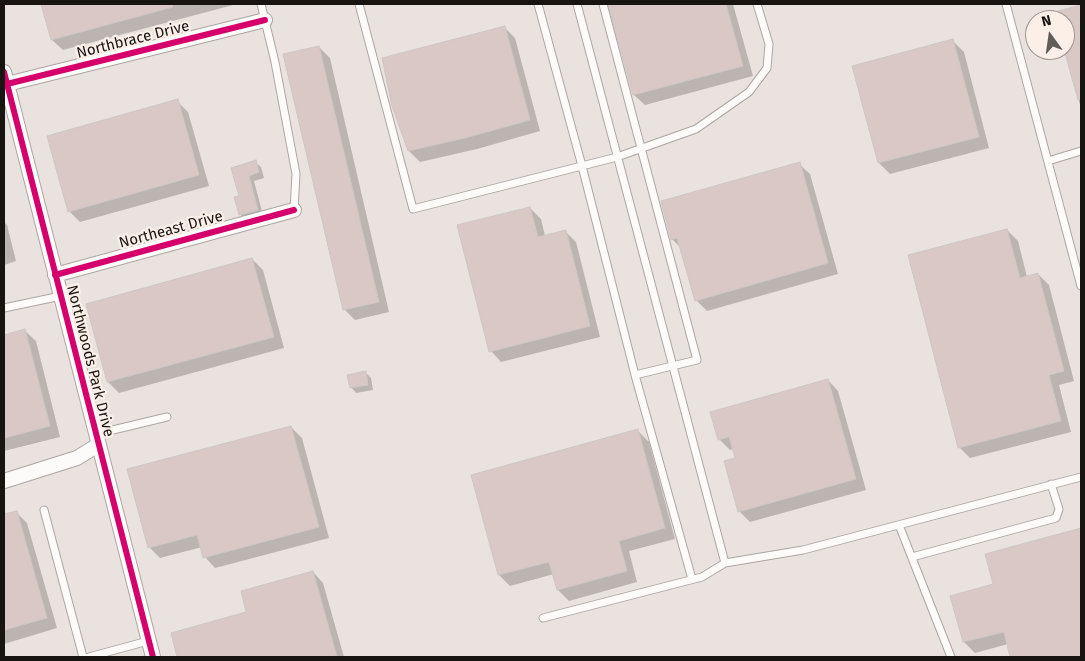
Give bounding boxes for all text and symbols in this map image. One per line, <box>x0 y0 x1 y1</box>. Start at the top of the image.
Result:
north arrow <box>1025 10 1075 60</box>
text: N <box>1040 12 1053 30</box>
street label: Northbrace Drive <box>75 17 191 63</box>
street label: Northeast Drive <box>117 208 225 252</box>
street label: Northwoods Park Drive <box>62 283 118 439</box>

